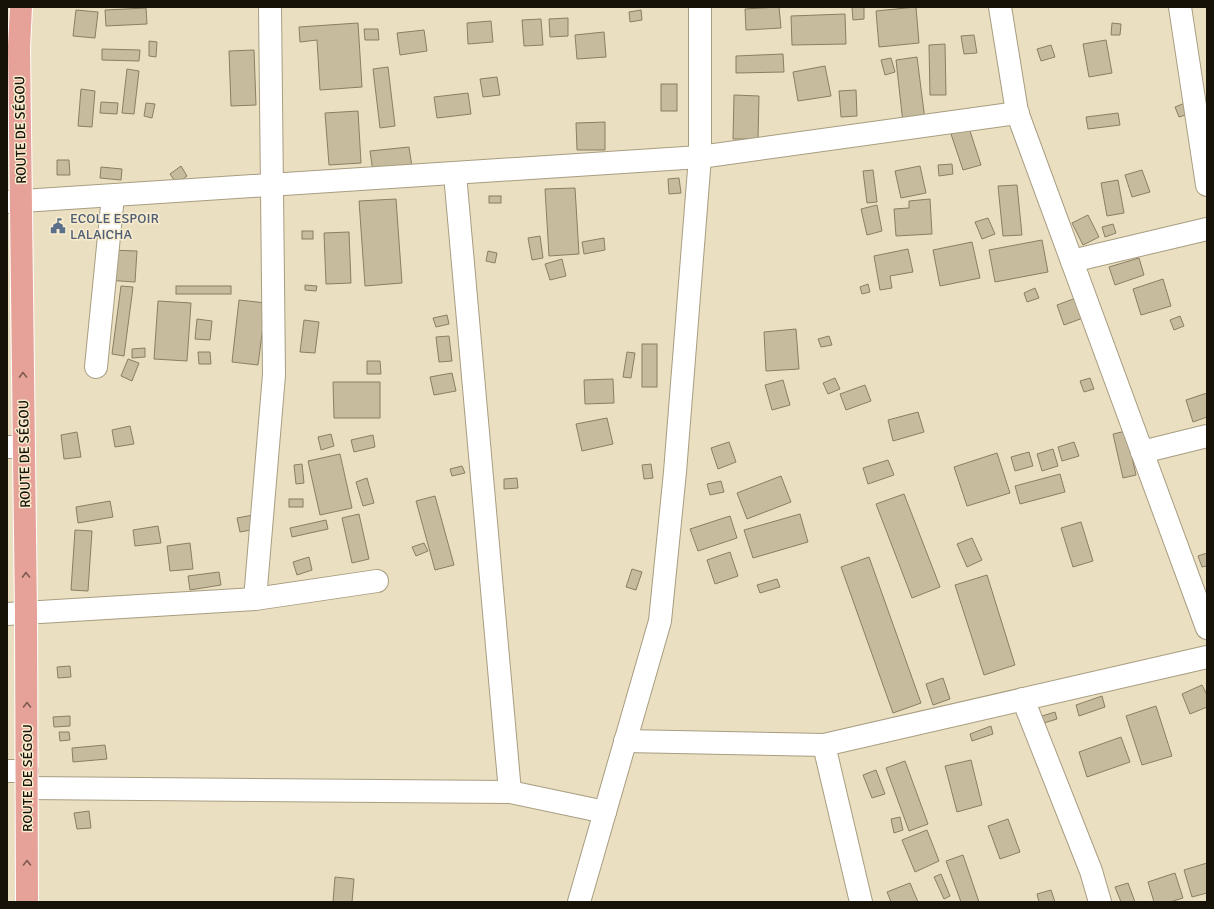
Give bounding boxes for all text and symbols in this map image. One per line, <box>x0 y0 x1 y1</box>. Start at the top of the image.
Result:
street label: ROUTE DE SÉGOU <box>11 76 30 184</box>
place label: ECOLE ESPOIR LALAICHA <box>70 210 159 243</box>
public building icon: ECOLE ESPOIR LALAICHA <box>49 217 67 235</box>
one-way arrow <box>19 372 28 378</box>
street label: ROUTE DE SÉGOU <box>15 400 34 508</box>
one-way arrow <box>22 572 30 578</box>
one-way arrow <box>23 702 31 708</box>
street label: ROUTE DE SÉGOU <box>19 724 36 832</box>
one-way arrow <box>23 860 31 866</box>

